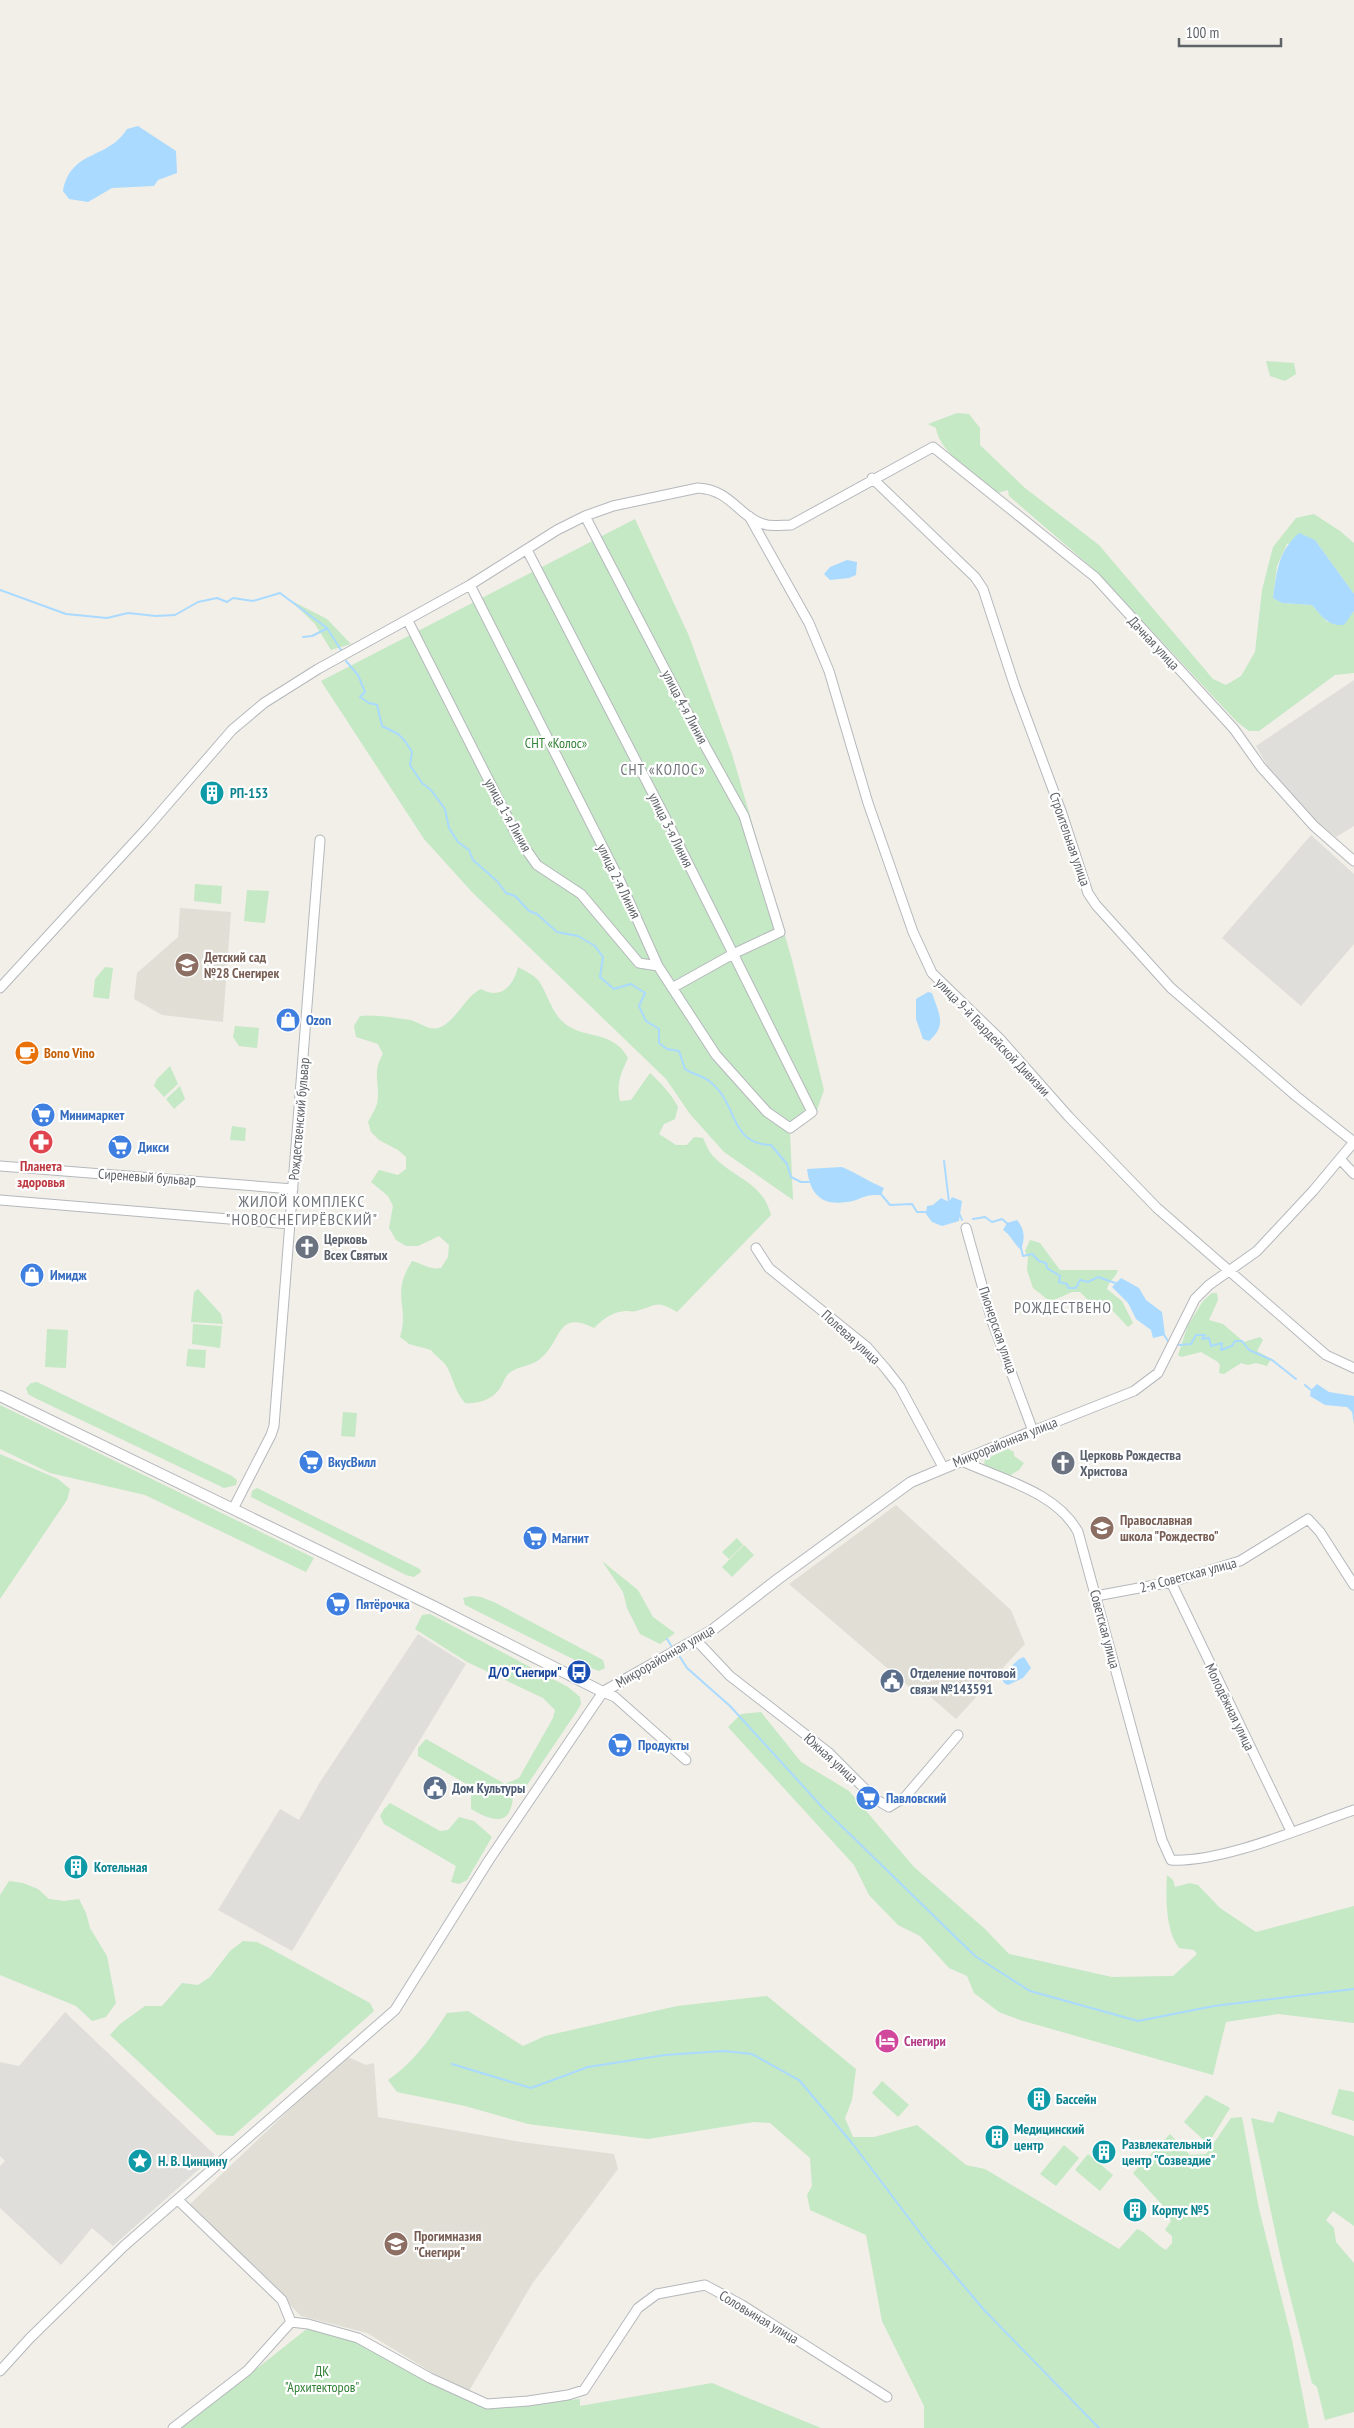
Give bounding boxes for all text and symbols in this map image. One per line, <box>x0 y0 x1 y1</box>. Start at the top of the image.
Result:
scale bar <box>1179 15 1282 47</box>
text: 100 m <box>1186 23 1219 42</box>
street label: Дачная улица <box>1124 612 1184 674</box>
street label: улица 4-я Линия <box>658 667 712 747</box>
park label: СНТ «Колос» <box>525 734 587 752</box>
district label: СНТ «КОЛОС» <box>621 760 705 779</box>
street label: улица 1-я Линия <box>480 775 536 855</box>
building icon: РП-153 <box>199 780 225 806</box>
place label: РП-153 <box>230 784 268 802</box>
street label: улица 3-я Линия <box>645 790 697 870</box>
street label: Строительная улица <box>1046 790 1094 888</box>
street label: улица 2-я Линия <box>593 841 645 921</box>
place label: Детский сад №28 Снегирек <box>204 948 280 982</box>
school or university icon: Детский сад №28 Снегирек <box>174 952 200 978</box>
street label: улица 9-й Гвардейской Дивизии <box>932 974 1054 1100</box>
shop icon: Ozon <box>275 1007 301 1033</box>
place label: Ozon <box>306 1011 331 1029</box>
cafe icon: Bono Vino <box>14 1040 40 1066</box>
place label: Bono Vino <box>44 1044 95 1062</box>
street label: Рождественский бульвар <box>285 1057 313 1181</box>
supermarket icon: Минимаркет <box>30 1102 56 1128</box>
place label: Минимаркет <box>60 1106 124 1124</box>
pharmacy icon: Планета здоровья <box>28 1129 54 1155</box>
supermarket icon: Дикси <box>107 1134 133 1160</box>
place label: Дикси <box>138 1138 169 1156</box>
place label: Планета здоровья <box>17 1157 65 1191</box>
street label: Сиреневый бульвар <box>98 1165 196 1189</box>
district label: ЖИЛОЙ КОМПЛЕКС "НОВОСНЕГИРЁВСКИЙ" <box>226 1191 378 1229</box>
place label: Церковь Всех Святых <box>324 1230 388 1264</box>
church icon: Церковь Всех Святых <box>294 1234 320 1260</box>
shop icon: Имидж <box>19 1262 45 1288</box>
place label: Имидж <box>50 1266 87 1284</box>
street label: Пионерская улица <box>975 1284 1021 1376</box>
district label: РОЖДЕСТВЕНО <box>1014 1297 1112 1317</box>
street label: Полевая улица <box>818 1306 884 1368</box>
street label: Микрорайонная улица <box>950 1413 1060 1471</box>
place label: Церковь Рождества Христова <box>1080 1446 1181 1480</box>
supermarket icon: ВкусВилл <box>298 1449 324 1475</box>
church icon: Церковь Рождества Христова <box>1050 1450 1076 1476</box>
place label: ВкусВилл <box>328 1453 376 1471</box>
place label: Православная школа "Рождество" <box>1120 1511 1219 1545</box>
school or university icon: Православная школа "Рождество" <box>1089 1515 1115 1541</box>
supermarket icon: Магнит <box>522 1525 548 1551</box>
place label: Магнит <box>552 1529 589 1547</box>
street label: 2-я Советская улица <box>1138 1553 1238 1597</box>
street label: Советская улица <box>1086 1588 1124 1670</box>
supermarket icon: Пятёрочка <box>325 1591 351 1617</box>
place label: Пятёрочка <box>356 1595 410 1613</box>
street label: Микрорайонная улица <box>612 1620 718 1692</box>
bus stop icon: Д/О "Снегири" <box>566 1659 592 1685</box>
street label: Молодёжная улица <box>1201 1660 1259 1754</box>
place label: Д/О "Снегири" <box>488 1663 562 1681</box>
place label: Отделение почтовой связи №143591 <box>910 1664 1016 1698</box>
public building icon: Отделение почтовой связи №143591 <box>879 1668 905 1694</box>
street label: Южная улица <box>800 1729 862 1787</box>
supermarket icon: Продукты <box>607 1732 633 1758</box>
place label: Продукты <box>638 1736 689 1754</box>
public building icon: Дом Культуры <box>422 1775 448 1801</box>
place label: Дом Культуры <box>452 1779 525 1797</box>
supermarket icon: Павловский <box>855 1785 881 1811</box>
place label: Павловский <box>886 1789 946 1807</box>
building icon: Котельная <box>63 1854 89 1880</box>
place label: Котельная <box>94 1858 148 1876</box>
hotel icon: Снегири <box>874 2028 900 2054</box>
place label: Снегири <box>904 2032 946 2050</box>
building icon: Бассейн <box>1026 2086 1052 2112</box>
place label: Бассейн <box>1056 2090 1096 2108</box>
place label: Медицинский центр <box>1014 2120 1084 2154</box>
building icon: Медицинский центр <box>984 2124 1010 2150</box>
place label: Развлекательный центр "Созвездие" <box>1122 2135 1215 2169</box>
building icon: Развлекательный центр "Созвездие" <box>1091 2139 1117 2165</box>
place icon: Н. В. Цинцину <box>127 2148 153 2174</box>
place label: Н. В. Цинцину <box>158 2152 228 2170</box>
building icon: Корпус №5 <box>1122 2197 1148 2223</box>
place label: Корпус №5 <box>1152 2201 1209 2219</box>
place label: Прогимназия "Снегири" <box>414 2227 481 2261</box>
school or university icon: Прогимназия "Снегири" <box>383 2231 409 2257</box>
street label: Соловьиная улица <box>716 2286 802 2348</box>
park label: ДК "Архитекторов" <box>285 2362 359 2396</box>

